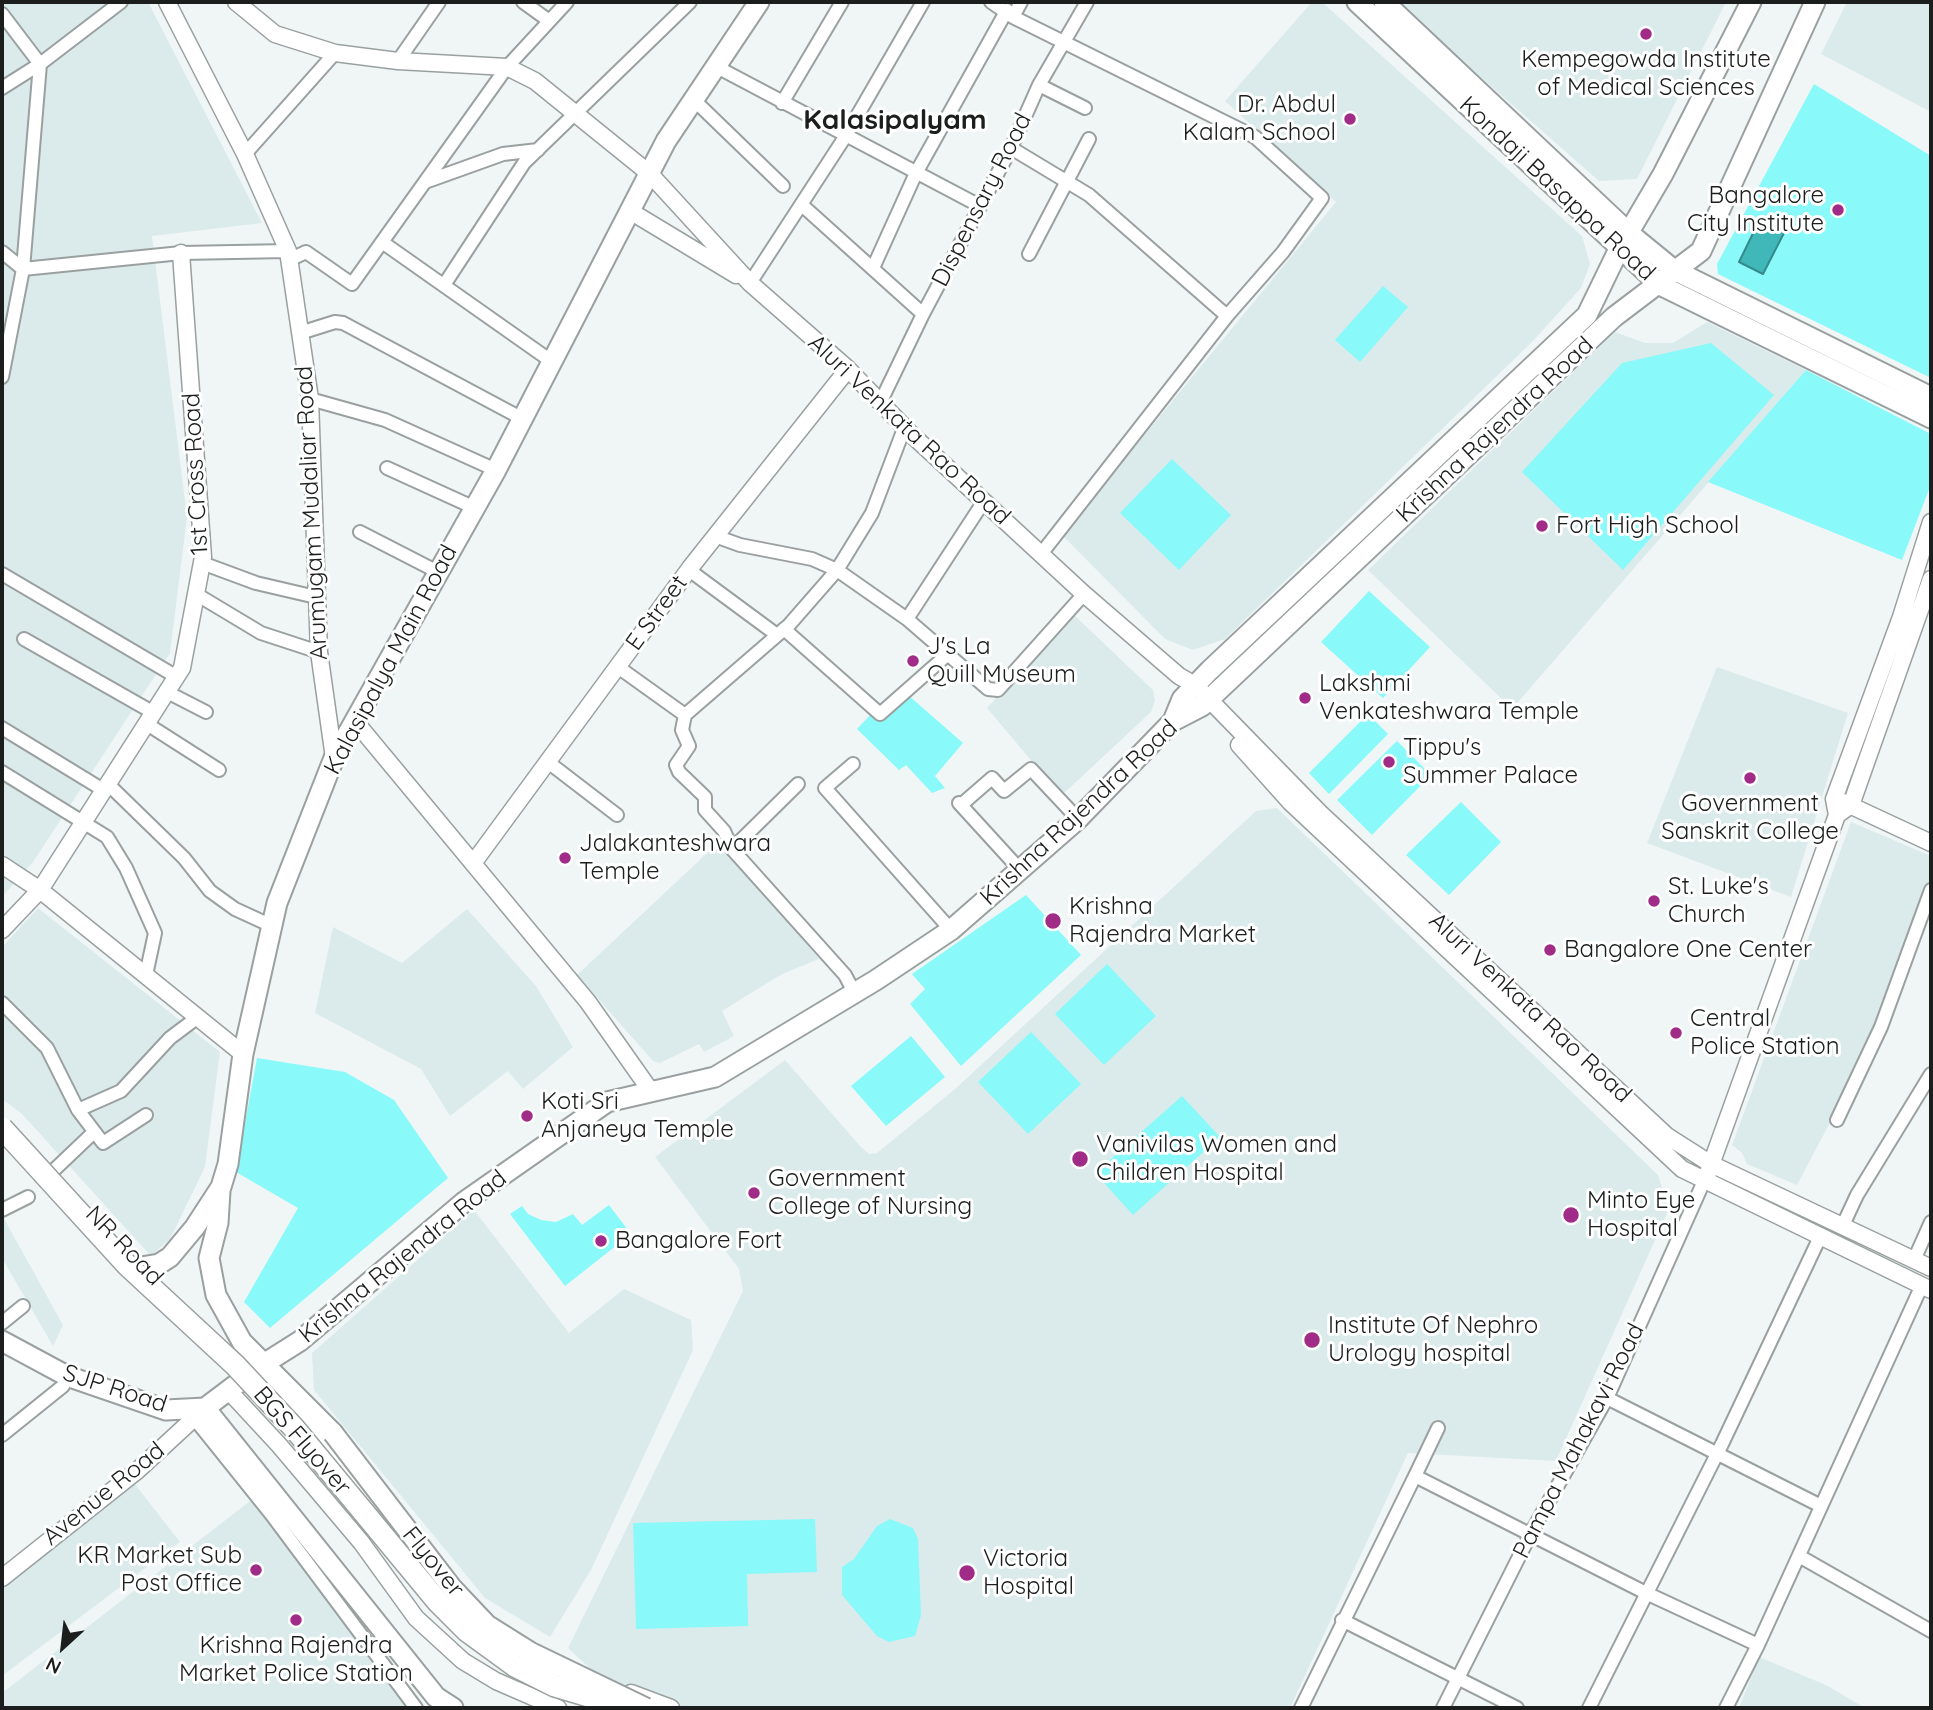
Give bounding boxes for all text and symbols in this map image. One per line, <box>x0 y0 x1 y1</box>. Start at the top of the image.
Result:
marker: Kempegowda Institute of Medical Sciences <box>1638 26 1654 42</box>
place label: Kempegowda Institute of Medical Sciences <box>1521 46 1771 102</box>
place label: Dr. Abdul Kalam School <box>1183 91 1336 147</box>
street label: Kondaji Basappa Road <box>1453 91 1661 287</box>
district label: Kalasipalyam <box>803 104 987 138</box>
street label: Dispensary Road <box>926 109 1038 291</box>
marker: Dr. Abdul Kalam School <box>1342 111 1358 127</box>
place label: Bangalore City Institute <box>1687 182 1824 238</box>
marker: Bangalore City Institute <box>1830 202 1846 218</box>
street label: Aluri Venkata Rao Road <box>802 329 1016 531</box>
street label: Krishna Rajendra Road <box>1390 331 1600 529</box>
street label: Arumugam Mudaliar Road <box>290 365 334 661</box>
street label: 1st Cross Road <box>177 392 215 556</box>
place label: Fort High School <box>1556 512 1739 540</box>
marker: Fort High School <box>1534 518 1550 534</box>
street label: Kalasipalya Main Road <box>318 540 464 780</box>
street label: E Street <box>620 570 694 656</box>
place label: J's La Quill Museum <box>927 633 1076 689</box>
marker: J's La Quill Museum <box>905 653 921 669</box>
place label: Lakshmi Venkateshwara Temple <box>1319 670 1579 726</box>
marker: Lakshmi Venkateshwara Temple <box>1297 690 1313 706</box>
street label: Krishna Rajendra Road <box>974 714 1184 912</box>
place label: Tippu's Summer Palace <box>1403 734 1578 790</box>
marker: Tippu's Summer Palace <box>1381 754 1397 770</box>
marker: Government Sanskrit College <box>1742 770 1758 786</box>
place label: Government Sanskrit College <box>1661 790 1839 846</box>
place label: Jalakanteshwara Temple <box>579 830 771 886</box>
marker: Jalakanteshwara Temple <box>557 850 573 866</box>
place label: St. Luke's Church <box>1668 873 1769 929</box>
place label: Krishna Rajendra Market <box>1069 893 1256 949</box>
marker: St. Luke's Church <box>1646 893 1662 909</box>
street label: Aluri Venkata Rao Road <box>1423 907 1637 1109</box>
marker: Krishna Rajendra Market <box>1043 911 1063 931</box>
place label: Bangalore One Center <box>1564 936 1812 964</box>
marker: Bangalore One Center <box>1542 942 1558 958</box>
place label: Central Police Station <box>1690 1005 1840 1061</box>
marker: Central Police Station <box>1668 1025 1684 1041</box>
place label: Koti Sri Anjaneya Temple <box>541 1088 734 1144</box>
marker: Koti Sri Anjaneya Temple <box>519 1108 535 1124</box>
place label: Vanivilas Women and Children Hospital <box>1096 1131 1337 1187</box>
marker: Vanivilas Women and Children Hospital <box>1070 1149 1090 1169</box>
street label: Krishna Rajendra Road <box>293 1164 513 1350</box>
place label: Government College of Nursing <box>768 1165 972 1221</box>
marker: Government College of Nursing <box>746 1185 762 1201</box>
place label: Minto Eye Hospital <box>1587 1187 1695 1243</box>
street label: NR Road <box>79 1200 169 1292</box>
marker: Minto Eye Hospital <box>1561 1205 1581 1225</box>
place label: Bangalore Fort <box>615 1227 782 1255</box>
marker: Bangalore Fort <box>593 1233 609 1249</box>
place label: Institute Of Nephro Urology hospital <box>1328 1312 1538 1368</box>
street label: Pampa Mahakavi Road <box>1507 1319 1651 1563</box>
marker: Institute Of Nephro Urology hospital <box>1302 1330 1322 1350</box>
street label: SJP Road <box>59 1359 171 1419</box>
street label: BGS Flyover <box>247 1381 357 1501</box>
street label: Avenue Road <box>37 1436 171 1552</box>
street label: Flyover <box>396 1521 470 1603</box>
place label: KR Market Sub Post Office <box>77 1542 242 1598</box>
place label: Victoria Hospital <box>983 1545 1074 1601</box>
marker: KR Market Sub Post Office <box>248 1562 264 1578</box>
marker: Victoria Hospital <box>957 1563 977 1583</box>
north arrow <box>28 1612 98 1682</box>
marker: Krishna Rajendra Market Police Station <box>288 1612 304 1628</box>
place label: Krishna Rajendra Market Police Station <box>179 1632 413 1688</box>
text: N <box>42 1652 65 1680</box>

